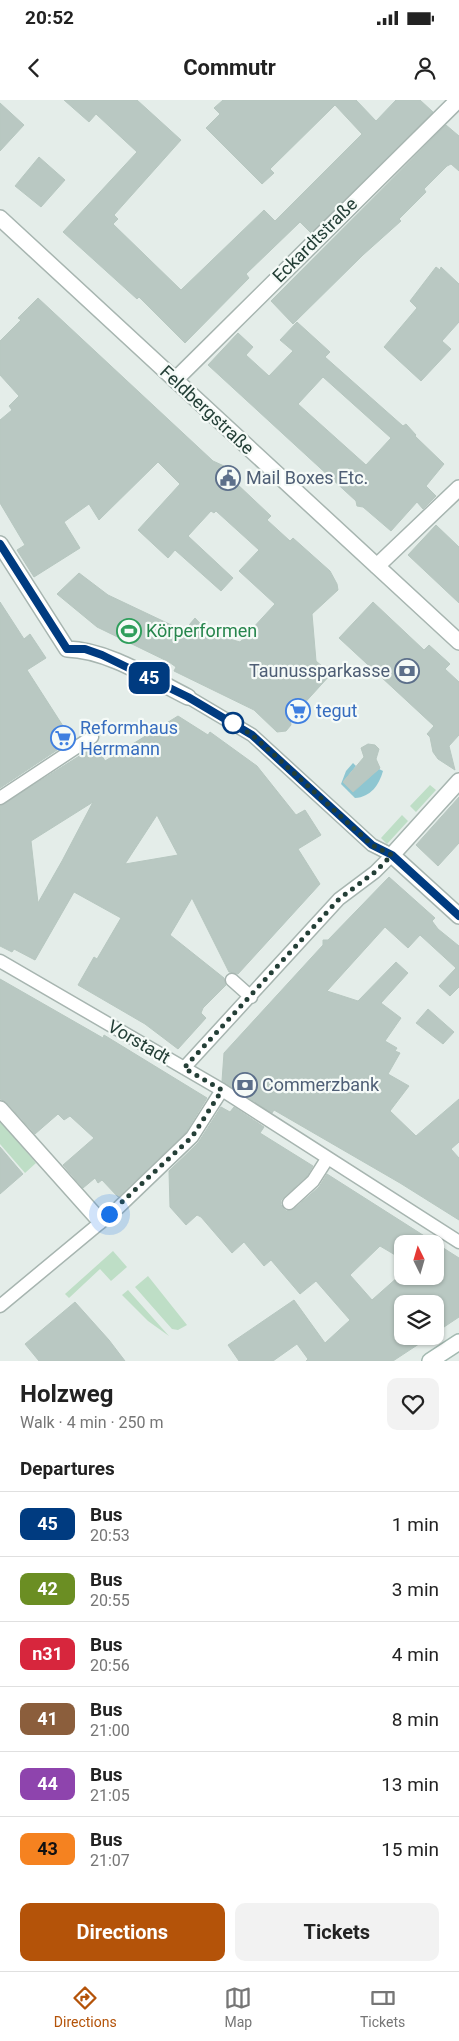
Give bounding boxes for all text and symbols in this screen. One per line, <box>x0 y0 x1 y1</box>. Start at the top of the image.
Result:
text: 20:52 <box>25 6 74 29</box>
icon: back <box>20 54 48 82</box>
icon: person <box>411 54 439 82</box>
text: Commutr <box>183 55 276 80</box>
street label: Eckardtstraße <box>268 193 361 286</box>
street label: Feldbergstraße <box>156 361 259 458</box>
public building icon: Mail Boxes Etc. <box>215 465 241 491</box>
place label: Mail Boxes Etc. <box>246 467 368 488</box>
sports icon: Körperformen <box>116 618 142 644</box>
place label: Körperformen <box>146 620 257 641</box>
bank icon: Taunussparkasse <box>394 658 420 684</box>
place label: Taunussparkasse <box>249 660 390 681</box>
line badge: 45 <box>126 662 172 694</box>
text: 45 <box>139 667 159 688</box>
supermarket icon: tegut <box>285 698 311 724</box>
place label: tegut <box>316 700 357 721</box>
unlabelled marker <box>222 712 244 734</box>
place label: Reformhaus Herrmann <box>80 717 178 759</box>
supermarket icon: Reformhaus Herrmann <box>50 725 76 751</box>
street label: Vorstadt <box>104 1015 174 1068</box>
bank icon: Commerzbank <box>232 1072 258 1098</box>
place label: Commerzbank <box>262 1074 380 1095</box>
your location <box>97 1202 122 1227</box>
north arrow <box>394 1235 444 1285</box>
map controls <box>394 1235 444 1345</box>
button: layers <box>394 1295 444 1345</box>
button: heart <box>387 1378 439 1430</box>
text: Holzweg <box>20 1380 113 1408</box>
text: Walk · 4 min · 250 m <box>20 1413 164 1432</box>
text: Departures <box>20 1457 115 1480</box>
text: Bus <box>90 1503 123 1526</box>
text: 45 <box>37 1513 58 1534</box>
text: 1 min <box>392 1513 439 1536</box>
text: 20:53 <box>90 1526 130 1545</box>
text: Bus <box>90 1568 123 1591</box>
text: 42 <box>37 1578 58 1599</box>
text: 3 min <box>392 1578 439 1601</box>
text: 20:55 <box>90 1591 130 1610</box>
text: Bus <box>90 1633 123 1656</box>
text: n31 <box>32 1643 63 1664</box>
text: 4 min <box>392 1643 439 1666</box>
text: 20:56 <box>90 1656 130 1675</box>
text: Bus <box>90 1698 123 1721</box>
text: 41 <box>37 1708 58 1729</box>
text: 8 min <box>392 1708 439 1731</box>
text: 21:00 <box>90 1721 130 1740</box>
text: Bus <box>90 1763 123 1786</box>
text: 44 <box>37 1773 58 1794</box>
text: 13 min <box>381 1773 439 1796</box>
text: 21:05 <box>90 1786 130 1805</box>
text: Bus <box>90 1828 123 1851</box>
text: 43 <box>37 1838 58 1859</box>
text: 15 min <box>381 1838 439 1861</box>
text: 21:07 <box>90 1851 130 1870</box>
button: Directions <box>20 1903 225 1961</box>
button: Tickets <box>235 1903 439 1961</box>
tab: Directions <box>54 1984 117 2030</box>
tab: Map <box>224 1984 252 2030</box>
tab: Tickets <box>360 1984 405 2030</box>

